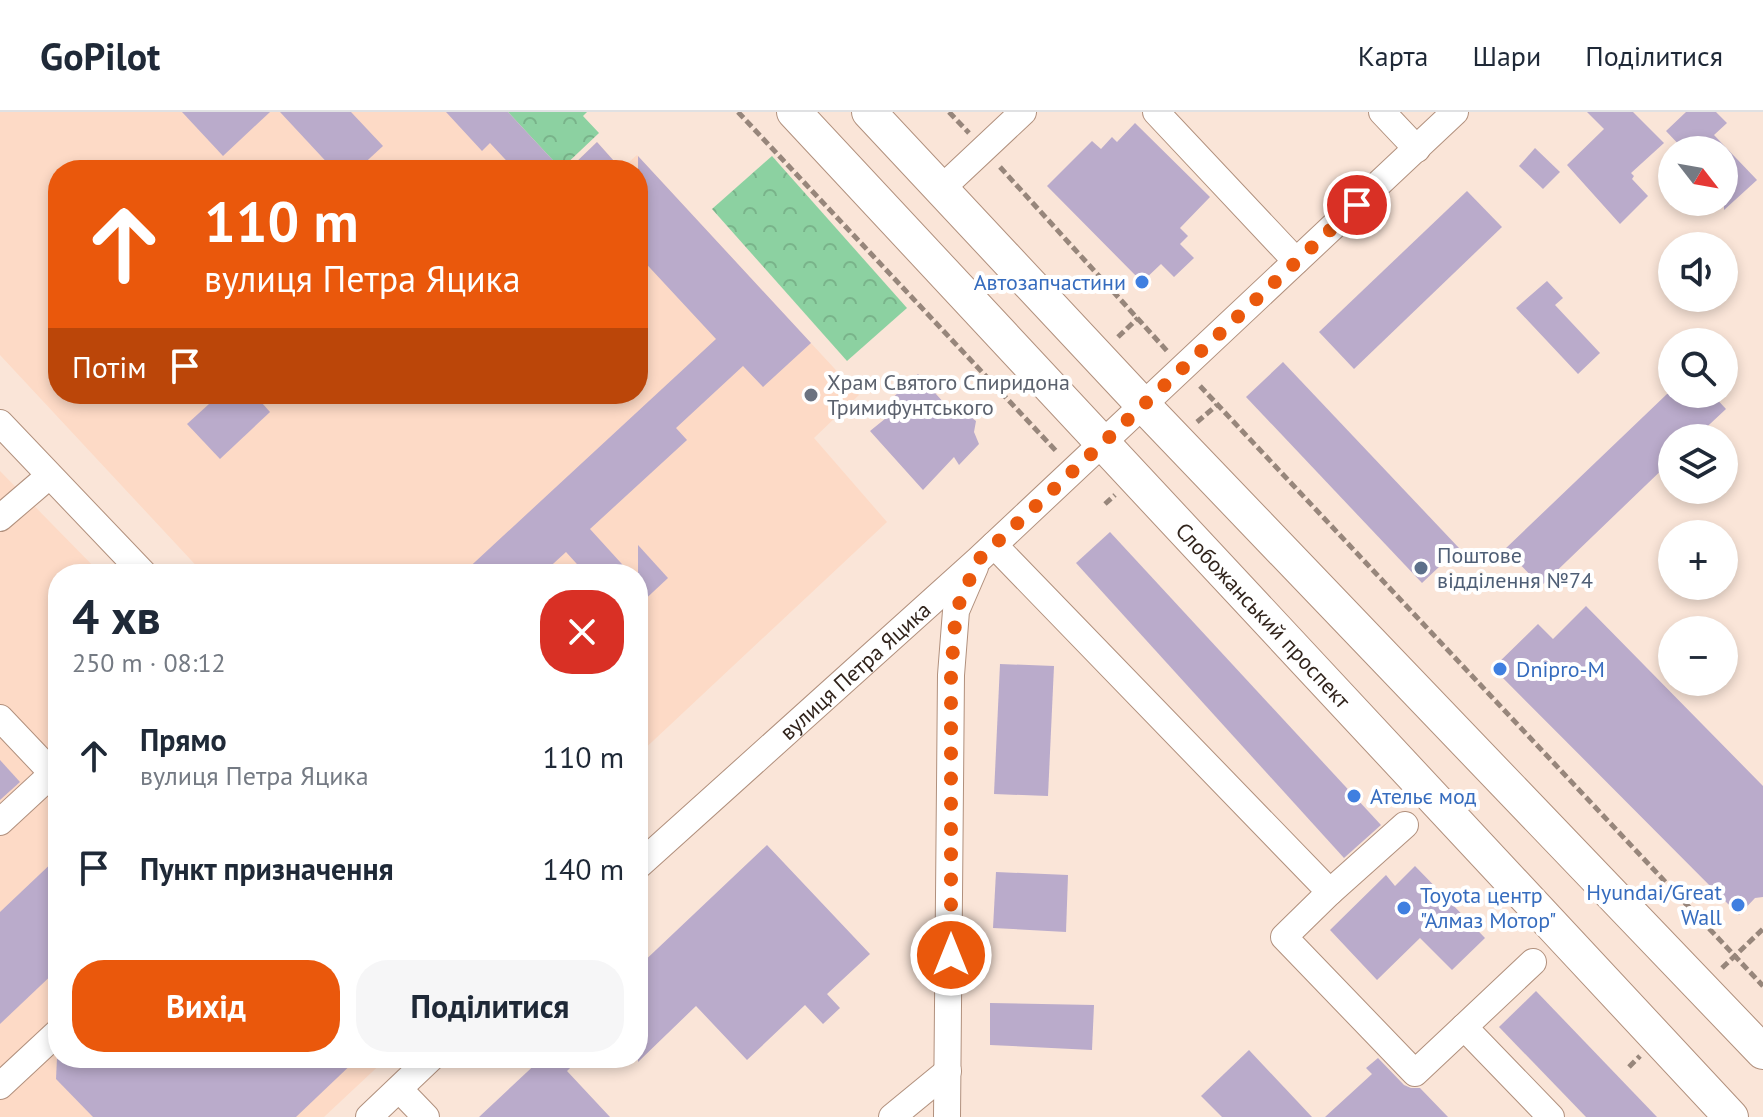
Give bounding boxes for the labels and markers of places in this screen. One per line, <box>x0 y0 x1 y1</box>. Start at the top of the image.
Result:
pin <box>1323 171 1391 239</box>
place label: Автозапчастини <box>974 268 1126 296</box>
marker: Автозапчастини <box>1133 273 1151 291</box>
place label: Храм Святого Спиридона Тримифунтського <box>827 368 1070 421</box>
marker: Храм Святого Спиридона Тримифунтського <box>802 386 820 404</box>
place label: Поштове відділення №74 <box>1437 541 1593 594</box>
marker: Поштове відділення №74 <box>1412 559 1430 577</box>
place label: Dnipro-M <box>1516 655 1605 683</box>
marker: Dnipro-M <box>1491 660 1509 678</box>
place label: Ательє мод <box>1370 782 1477 810</box>
marker: Ательє мод <box>1345 787 1363 805</box>
place label: Hyundai/Great Wall <box>1586 878 1723 931</box>
place label: Toyota центр "Алмаз Мотор" <box>1420 881 1556 934</box>
marker: Hyundai/Great Wall <box>1729 896 1747 914</box>
marker: Toyota центр "Алмаз Мотор" <box>1395 899 1413 917</box>

